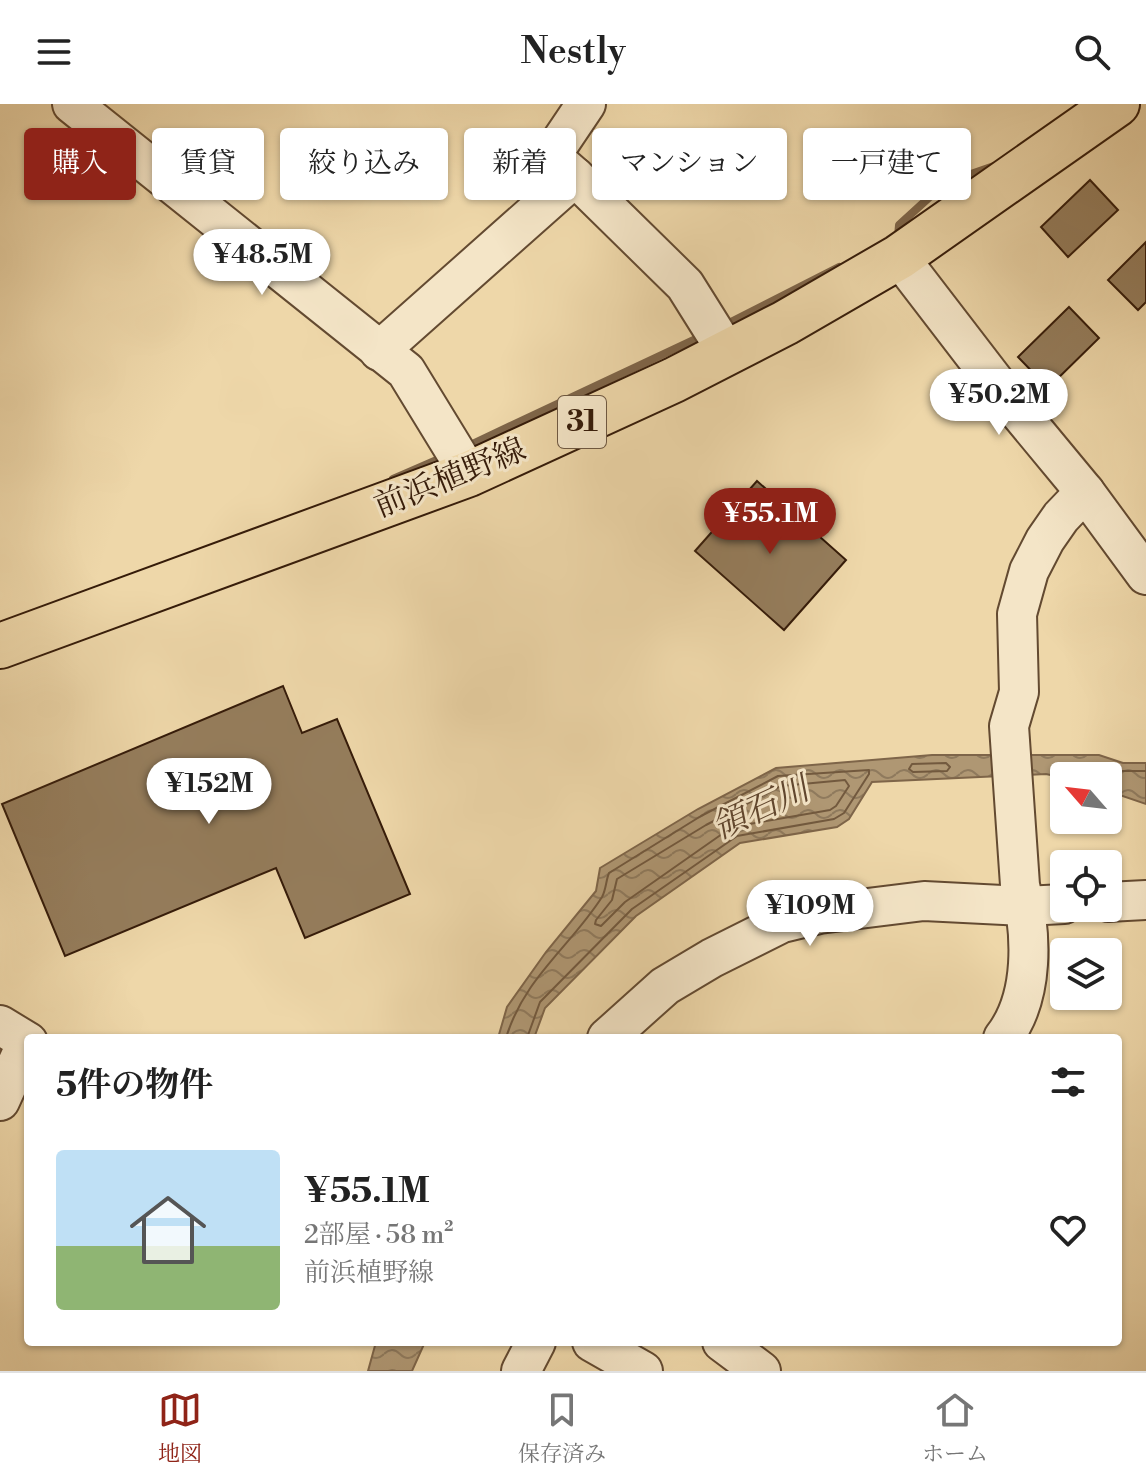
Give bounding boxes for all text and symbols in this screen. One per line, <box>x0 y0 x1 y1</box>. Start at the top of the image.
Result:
icon: menu <box>32 30 76 74</box>
text: Nestly <box>520 30 626 75</box>
icon: search <box>1070 30 1114 74</box>
chip: 購入 <box>24 128 136 200</box>
chip: 賃貸 <box>152 128 264 200</box>
chip: 絞り込み <box>280 128 448 200</box>
chip: 新着 <box>464 128 576 200</box>
chip: マンション <box>592 128 787 200</box>
chip: 一戸建て <box>803 128 971 200</box>
pin: ¥48.5M <box>197 229 327 297</box>
text: ¥48.5M <box>211 239 313 271</box>
pin: ¥50.2M <box>934 369 1064 437</box>
text: ¥50.2M <box>948 379 1050 411</box>
road number: 31 <box>558 396 606 448</box>
street label: 前浜植野線 <box>368 429 532 527</box>
pin: ¥55.1M <box>705 488 835 556</box>
text: ¥55.1M <box>722 498 818 530</box>
pin: ¥152M <box>153 758 265 826</box>
north arrow <box>1050 762 1122 834</box>
map controls <box>1050 762 1122 1010</box>
water label: 領石川 <box>706 767 820 850</box>
text: ¥152M <box>165 768 253 800</box>
button: locate <box>1050 850 1122 922</box>
pin: ¥109M <box>754 880 866 948</box>
text: ¥109M <box>765 890 855 922</box>
button: layers <box>1050 938 1122 1010</box>
icon: filters <box>1046 1060 1090 1104</box>
text: 5件の物件 <box>56 1065 213 1107</box>
text: ¥55.1M <box>304 1171 430 1213</box>
icon: home <box>120 1182 216 1278</box>
icon: heart <box>1046 1208 1090 1252</box>
text: 2部屋 · 58 m² <box>304 1219 453 1251</box>
text: 前浜植野線 <box>304 1257 434 1289</box>
tab: 地図 <box>158 1388 202 1468</box>
tab: 保存済み <box>518 1388 606 1468</box>
tab: ホーム <box>922 1388 988 1468</box>

